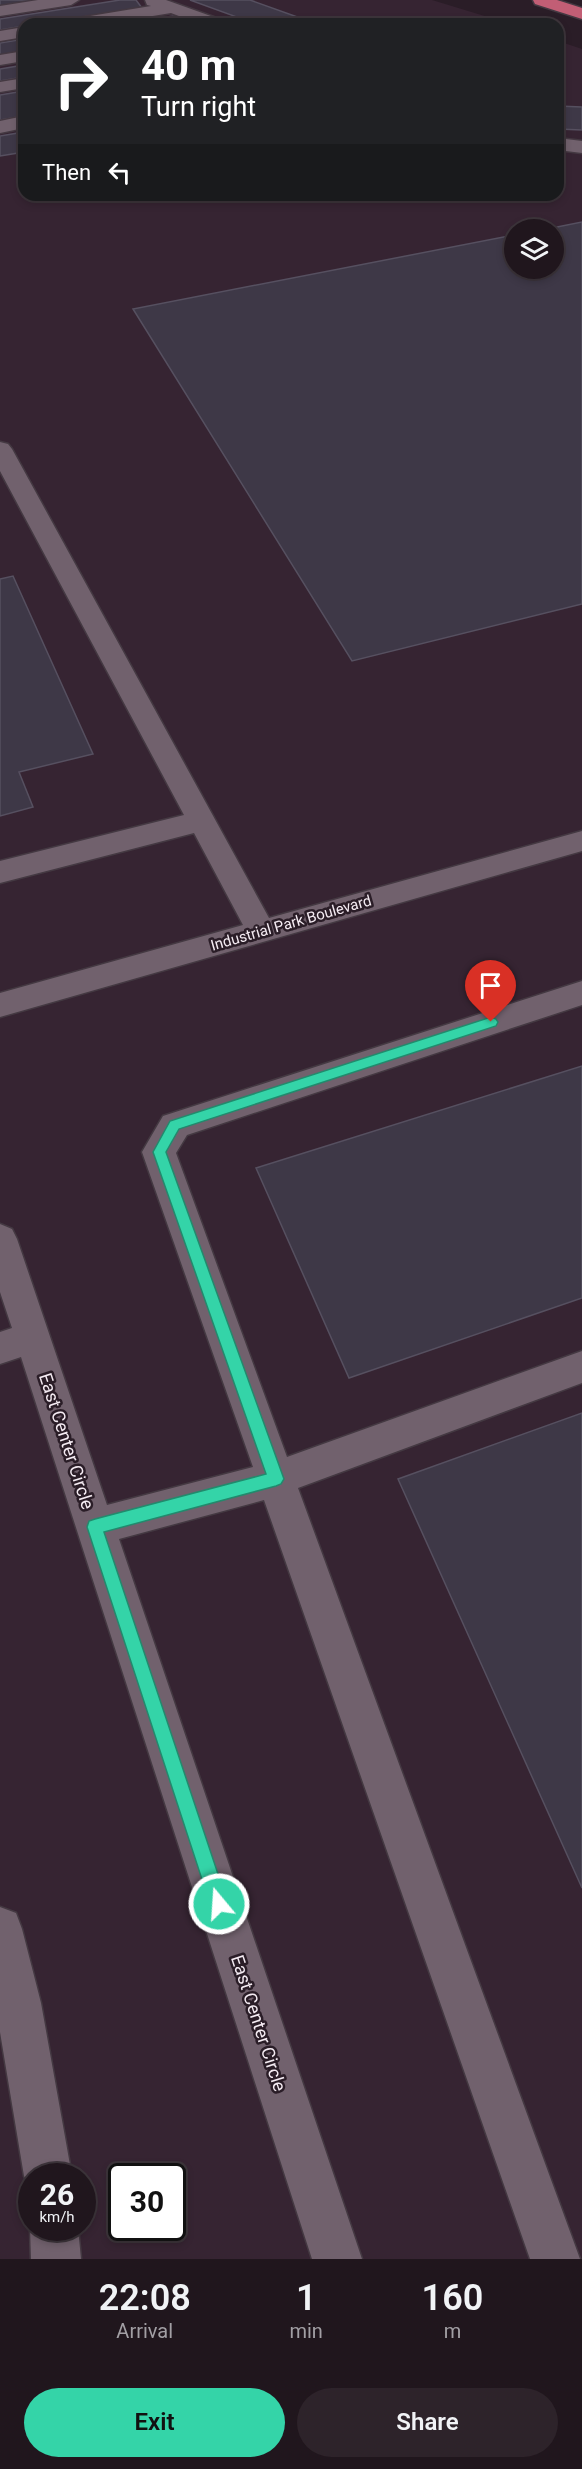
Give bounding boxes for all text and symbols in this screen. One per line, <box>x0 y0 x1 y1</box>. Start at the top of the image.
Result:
text: 40 m <box>141 41 236 90</box>
icon: right <box>42 42 120 120</box>
text: Turn right <box>141 91 256 123</box>
icon: left <box>103 156 136 189</box>
text: Then <box>42 160 91 185</box>
map controls <box>504 219 564 279</box>
button: layers <box>504 219 564 279</box>
street label: Industrial Park Boulevard <box>209 891 373 955</box>
pin <box>465 960 516 1022</box>
icon: arrive <box>474 969 507 1002</box>
street label: East Center Circle <box>35 1370 99 1512</box>
position arrow <box>187 1872 251 1936</box>
street label: East Center Circle <box>227 1952 291 2094</box>
speed limit sign: 30 <box>108 2163 186 2241</box>
text: 26 <box>40 2177 74 2212</box>
text: km/h <box>39 2208 75 2226</box>
text: 22:08 <box>99 2277 191 2319</box>
text: 1 <box>296 2277 316 2319</box>
text: 160 <box>422 2277 483 2319</box>
text: Arrival <box>116 2319 173 2343</box>
text: min <box>289 2319 323 2343</box>
text: m <box>444 2319 461 2343</box>
button: Exit <box>24 2388 285 2457</box>
button: Share <box>297 2388 558 2457</box>

